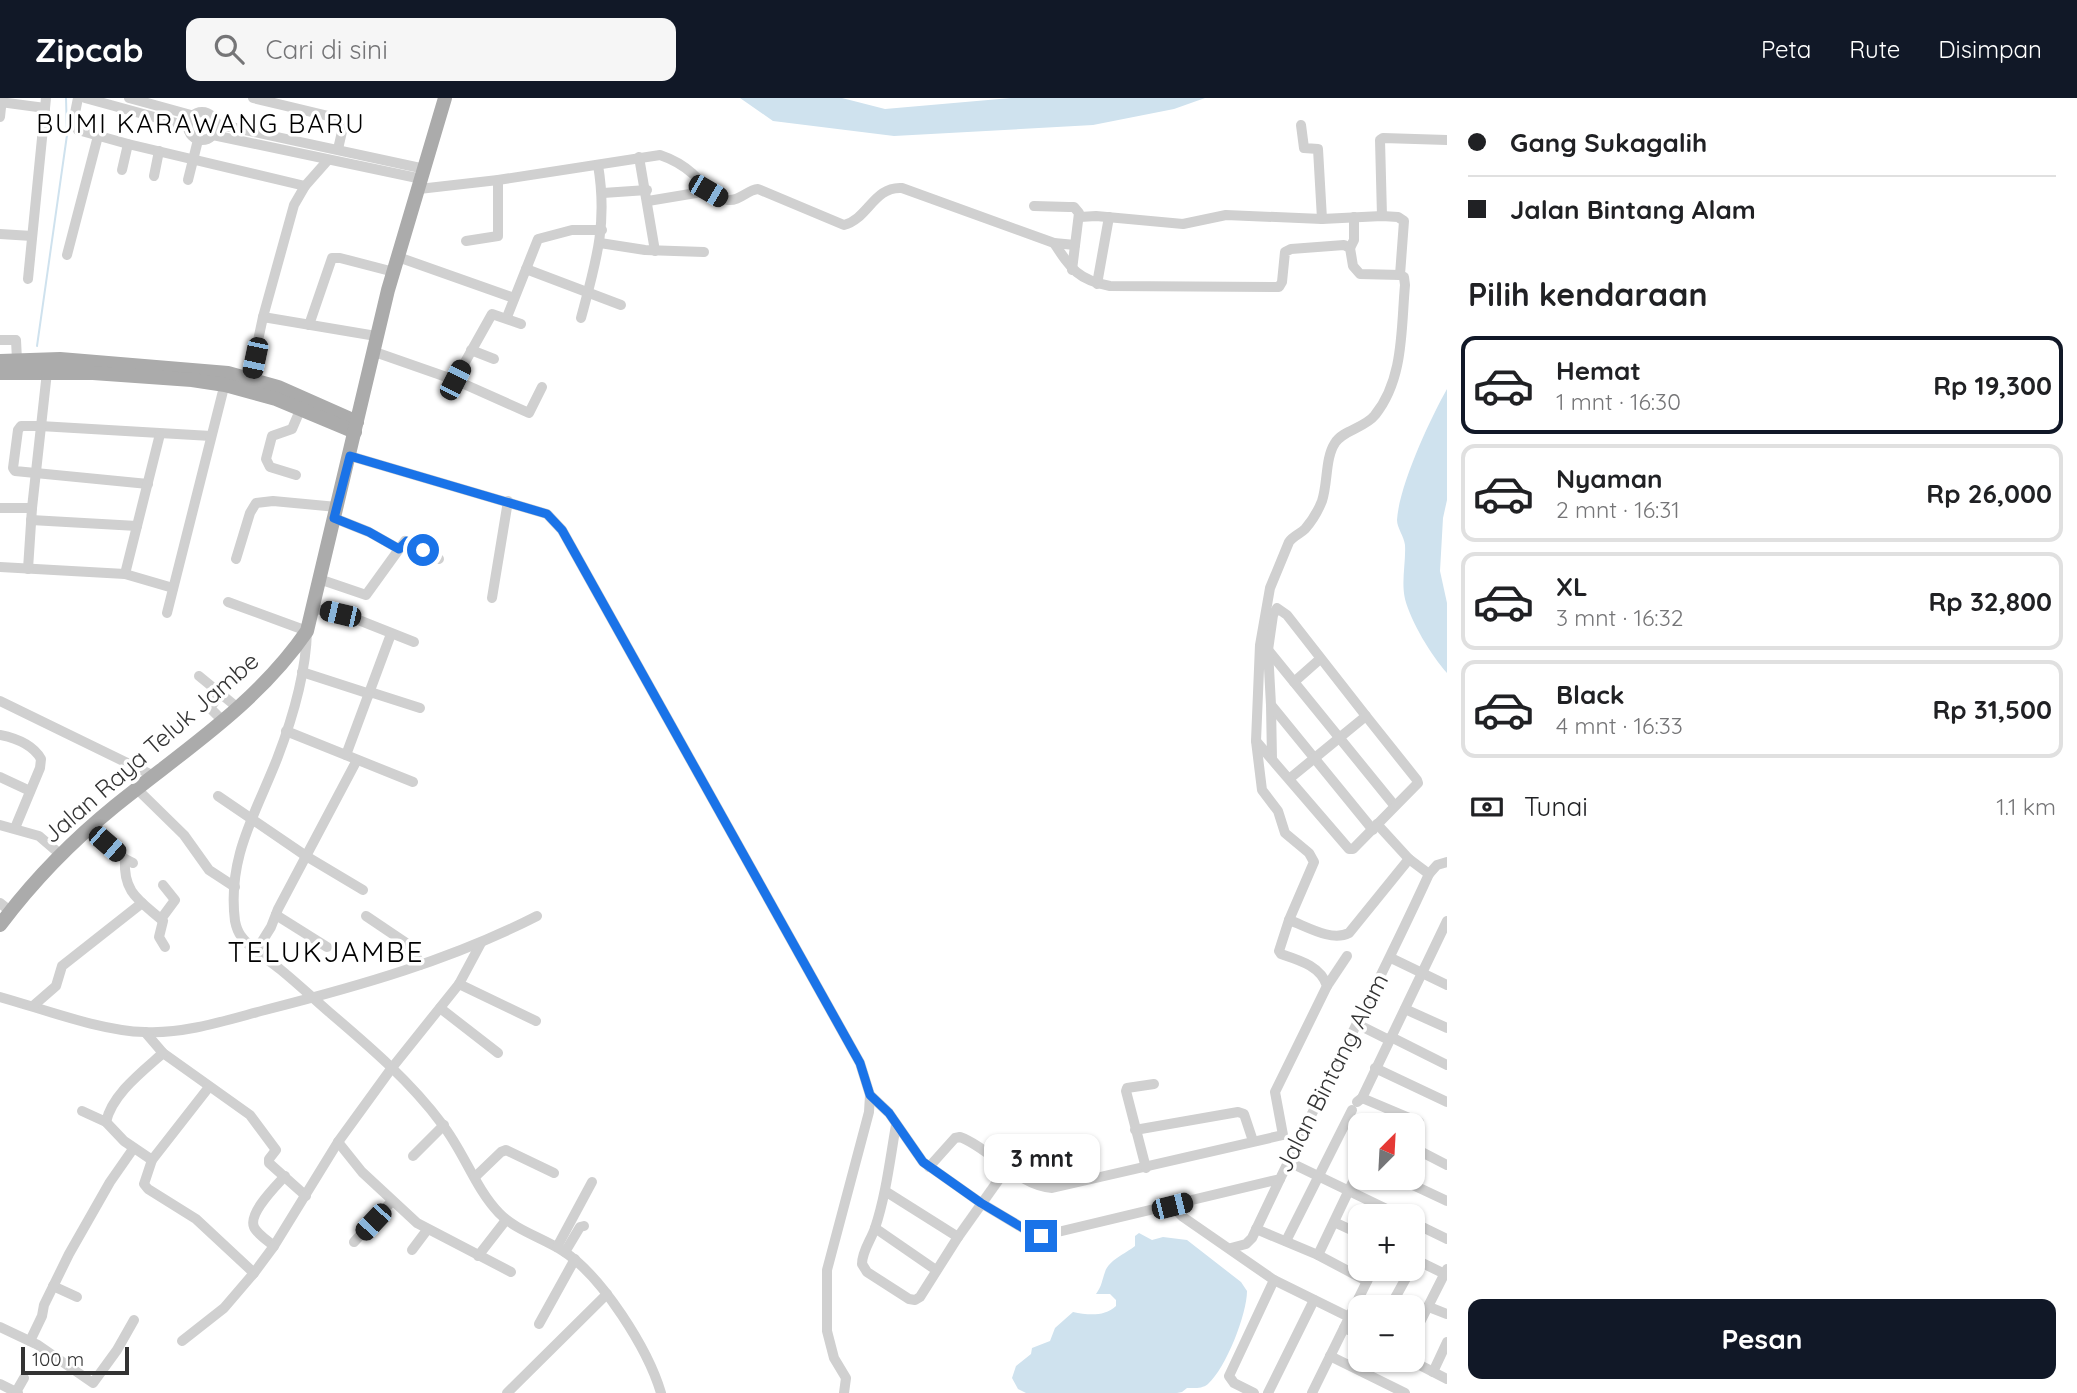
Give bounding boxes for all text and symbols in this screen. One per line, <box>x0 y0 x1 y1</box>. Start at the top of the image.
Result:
search box <box>186 18 676 81</box>
text: Zipcab <box>35 29 144 70</box>
icon: search <box>210 30 248 68</box>
text: Cari di sini <box>266 33 388 66</box>
text: Peta <box>1761 34 1811 64</box>
text: Rute <box>1849 34 1900 64</box>
text: Disimpan <box>1938 34 2042 64</box>
district label: BUMI KARAWANG BARU <box>36 107 366 140</box>
text: Gang Sukagalih <box>1510 126 1707 159</box>
car <box>685 171 732 211</box>
text: Jalan Bintang Alam <box>1510 193 1756 226</box>
text: Pilih kendaraan <box>1468 274 1708 314</box>
car <box>241 335 270 381</box>
icon: car <box>1472 354 1535 417</box>
text: Hemat <box>1556 354 1641 387</box>
car <box>437 357 474 403</box>
text: Rp 19,300 <box>1933 369 2052 402</box>
text: 1 mnt · 16:30 <box>1556 387 1681 416</box>
icon: car <box>1472 462 1535 525</box>
text: Nyaman <box>1556 462 1663 495</box>
text: Rp 26,000 <box>1926 477 2052 510</box>
text: 2 mnt · 16:31 <box>1556 495 1680 524</box>
route start <box>407 534 439 566</box>
icon: car <box>1472 570 1535 633</box>
text: XL <box>1556 570 1588 603</box>
text: Rp 32,800 <box>1928 585 2052 618</box>
car <box>318 599 363 629</box>
text: 3 mnt · 16:32 <box>1556 603 1683 632</box>
street label: Jalan Raya Teluk Jambe <box>36 645 264 849</box>
icon: car <box>1472 678 1535 741</box>
text: Black <box>1556 678 1625 711</box>
text: Rp 31,500 <box>1932 693 2052 726</box>
text: 4 mnt · 16:33 <box>1556 711 1683 740</box>
icon: cash <box>1468 788 1506 826</box>
text: Tunai <box>1524 790 1588 823</box>
text: 1.1 km <box>1996 792 2056 821</box>
car <box>85 822 130 866</box>
district label: TELUKJAMBE <box>228 934 424 969</box>
street label: Jalan Bintang Alam <box>1268 968 1394 1177</box>
north arrow <box>1348 1113 1424 1190</box>
map controls <box>1348 1113 1425 1372</box>
callout: 3 mnt <box>983 1134 1099 1184</box>
text: 3 mnt <box>1010 1144 1074 1173</box>
car <box>1150 1191 1195 1221</box>
car <box>351 1199 396 1245</box>
button: + <box>1348 1204 1425 1281</box>
route end <box>1025 1220 1057 1252</box>
button: − <box>1348 1295 1425 1372</box>
button: Pesan <box>1468 1299 2056 1379</box>
scale bar <box>21 1344 130 1376</box>
text: 100 m <box>32 1347 84 1371</box>

